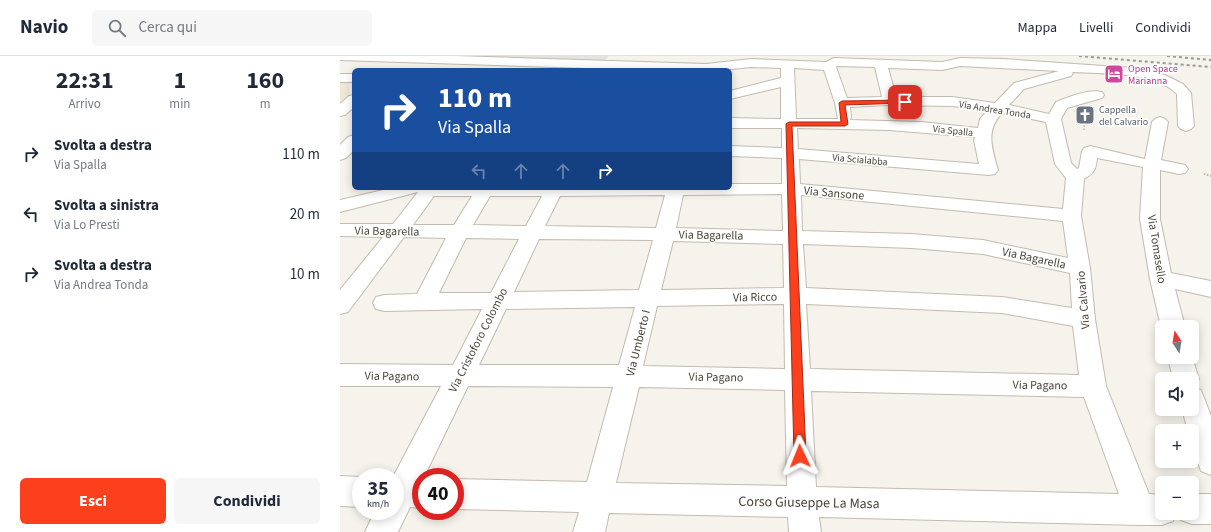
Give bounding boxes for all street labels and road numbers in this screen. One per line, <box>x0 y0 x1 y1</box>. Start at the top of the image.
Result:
street label: Via Andrea Tonda <box>958 97 1032 123</box>
street label: Via Spalla <box>932 122 974 140</box>
street label: Via Scialabba <box>832 151 888 169</box>
street label: Via Sansone <box>803 182 865 205</box>
street label: Via Tomasello <box>1143 214 1170 285</box>
street label: Via Bagarella <box>354 222 420 241</box>
street label: Via Bagarella <box>678 226 744 245</box>
street label: Via Bagarella <box>1000 243 1067 274</box>
street label: Via Calvario <box>1072 270 1095 330</box>
street label: Via Cristoforo Colombo <box>445 285 512 396</box>
street label: Via Ricco <box>733 289 777 306</box>
street label: Via Umberto I <box>622 308 655 378</box>
street label: Via Pagano <box>364 368 420 385</box>
street label: Via Pagano <box>688 369 744 386</box>
street label: Via Pagano <box>1012 377 1068 394</box>
street label: Corso Giuseppe La Masa <box>738 492 880 514</box>

